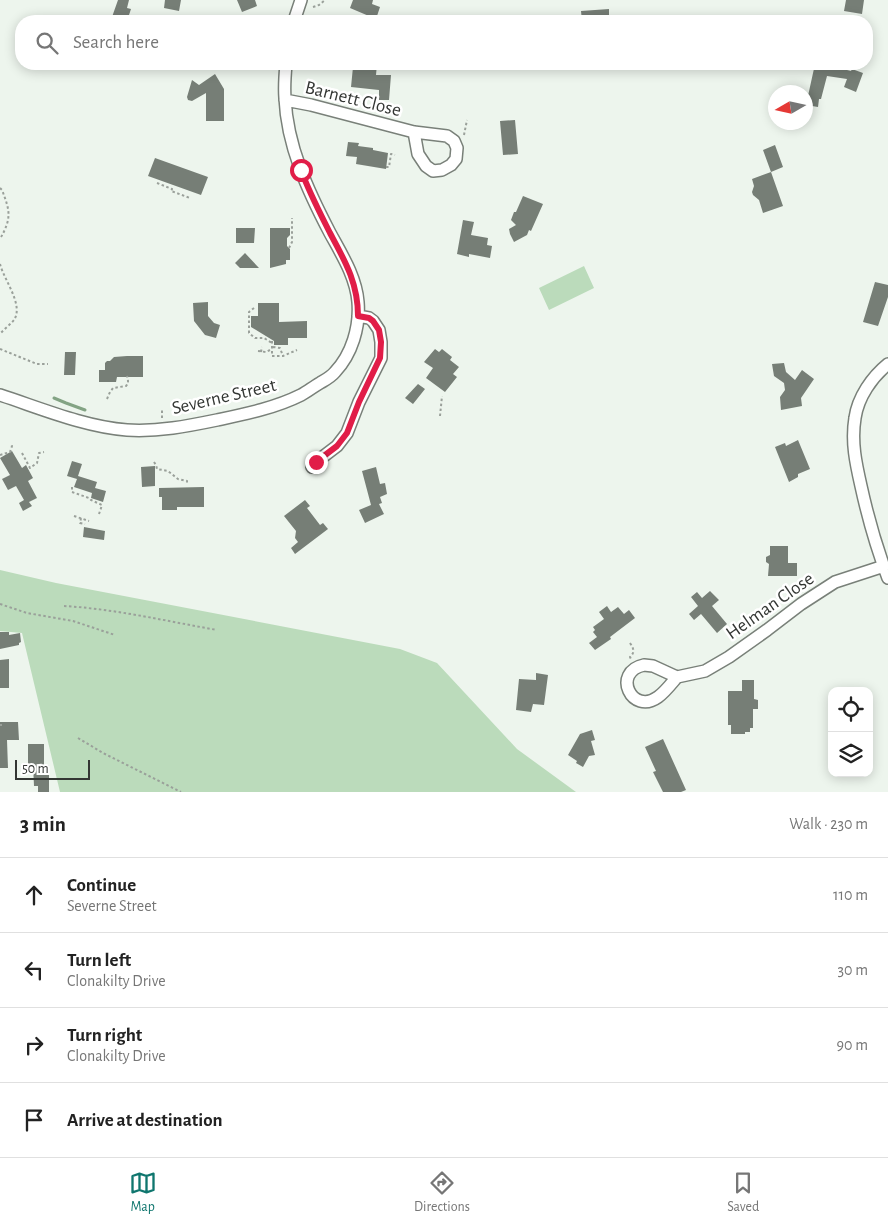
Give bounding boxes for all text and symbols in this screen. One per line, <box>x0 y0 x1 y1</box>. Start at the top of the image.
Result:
search box <box>15 15 873 70</box>
icon: search <box>33 29 61 57</box>
text: Search here <box>73 33 159 52</box>
street label: Barnett Close <box>303 78 403 120</box>
north arrow <box>768 85 813 130</box>
route start <box>290 159 313 182</box>
street label: Severne Street <box>170 376 278 418</box>
route end <box>305 451 328 474</box>
street label: Helman Close <box>723 569 817 643</box>
map controls <box>828 687 873 777</box>
button: locate <box>828 687 873 732</box>
button: layers <box>828 732 873 777</box>
scale bar <box>15 757 90 780</box>
text: 50 m <box>22 762 49 776</box>
text: 3 min <box>20 814 66 835</box>
text: Walk · 230 m <box>789 816 868 832</box>
text: Continue <box>67 876 136 895</box>
icon: ahead <box>20 881 48 909</box>
text: 110 m <box>833 887 868 903</box>
text: Severne Street <box>67 898 157 914</box>
text: Turn left <box>67 951 131 970</box>
icon: left <box>20 956 48 984</box>
text: 30 m <box>838 962 868 978</box>
text: Clonakilty Drive <box>67 973 166 989</box>
text: Turn right <box>67 1026 142 1045</box>
icon: right <box>20 1031 48 1059</box>
text: 90 m <box>837 1037 868 1053</box>
text: Clonakilty Drive <box>67 1048 166 1064</box>
icon: arrive <box>20 1106 48 1134</box>
text: Arrive at destination <box>67 1111 223 1130</box>
tab: Map <box>129 1169 157 1216</box>
tab: Directions <box>414 1169 470 1216</box>
tab: Saved <box>727 1169 759 1216</box>

